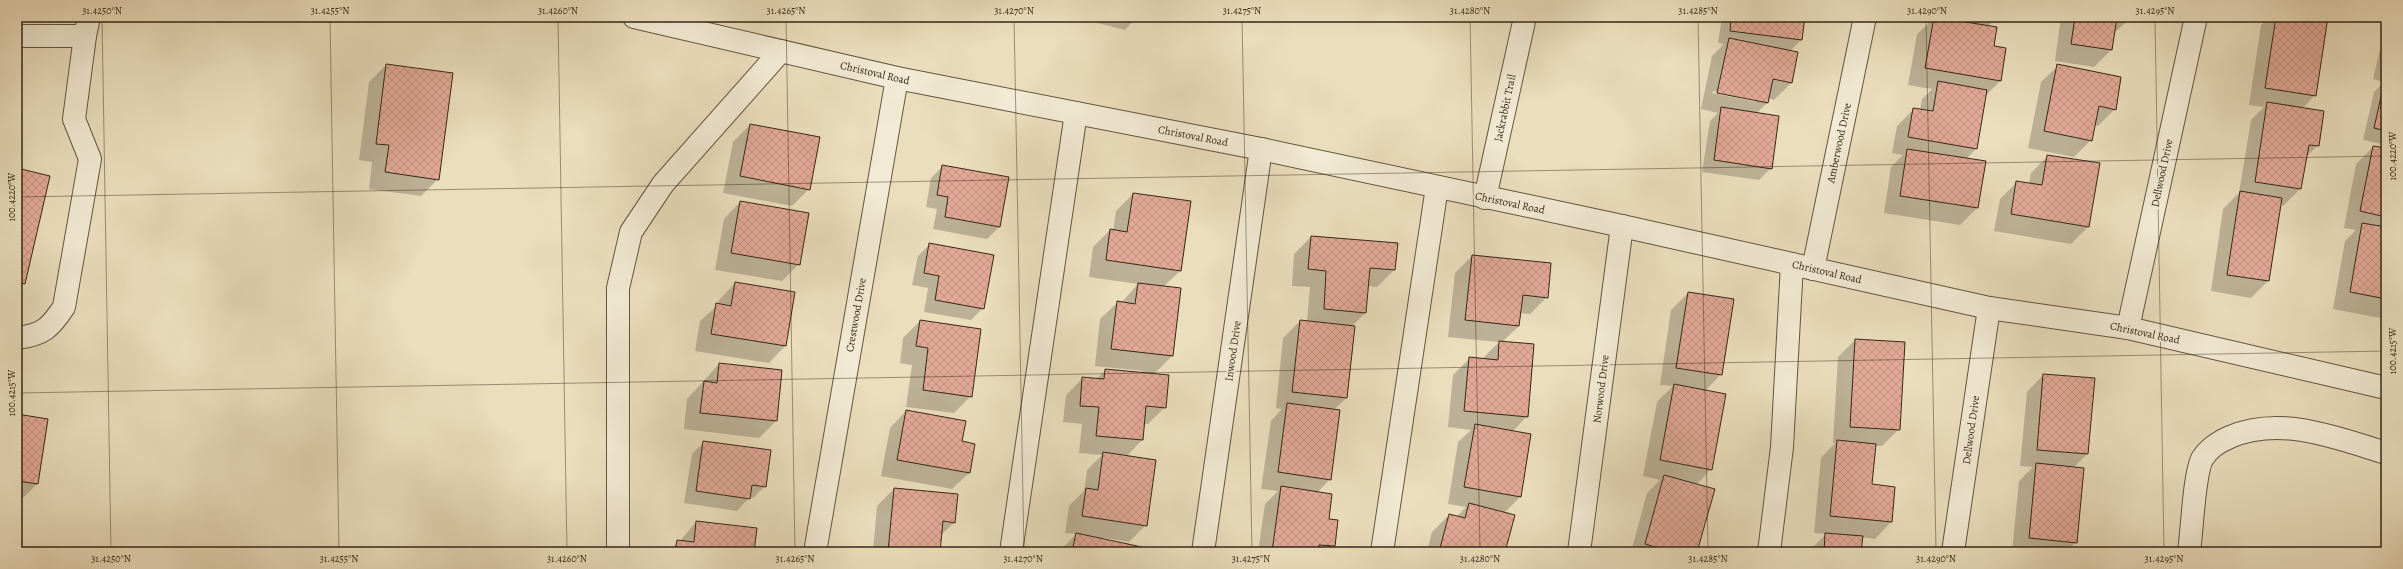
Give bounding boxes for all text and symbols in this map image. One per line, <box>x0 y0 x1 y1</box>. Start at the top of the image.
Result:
text: 31.4250°N <box>82 4 122 17</box>
text: 31.4255°N <box>311 4 349 17</box>
text: 31.4260°N <box>538 4 578 17</box>
text: 31.4265°N <box>766 4 806 17</box>
text: 31.4270°N <box>994 4 1034 17</box>
text: 31.4275°N <box>1223 4 1261 17</box>
text: 31.4280°N <box>1450 4 1490 17</box>
text: 31.4285°N <box>1678 4 1718 17</box>
text: 31.4290°N <box>1907 4 1947 17</box>
text: 31.4295°N <box>2136 4 2174 17</box>
street label: Christoval Road <box>839 58 911 88</box>
street label: Jackrabbit Trail <box>1491 73 1520 143</box>
street label: Amberwood Drive <box>1823 101 1855 185</box>
street label: Christoval Road <box>1157 122 1229 150</box>
text: 100.4220°W <box>2386 131 2399 180</box>
street label: Dellwood Drive <box>2147 137 2177 208</box>
text: 100.4220°W <box>5 172 18 221</box>
street label: Christoval Road <box>1474 188 1546 218</box>
street label: Christoval Road <box>1791 257 1863 287</box>
street label: Crestwood Drive <box>842 277 870 353</box>
street label: Christoval Road <box>2109 318 2181 348</box>
street label: Inwood Drive <box>1221 320 1245 382</box>
text: 100.4215°W <box>2386 327 2399 374</box>
street label: Norwood Drive <box>1589 354 1613 424</box>
text: 100.4215°W <box>5 369 18 416</box>
street label: Dellwood Drive <box>1959 395 1983 465</box>
text: 31.4250°N <box>91 552 131 565</box>
text: 31.4255°N <box>320 552 358 565</box>
text: 31.4260°N <box>547 552 587 565</box>
text: 31.4265°N <box>775 552 815 565</box>
text: 31.4270°N <box>1003 552 1043 565</box>
text: 31.4275°N <box>1232 552 1270 565</box>
text: 31.4280°N <box>1460 552 1500 565</box>
text: 31.4285°N <box>1688 552 1728 565</box>
text: 31.4290°N <box>1916 552 1956 565</box>
text: 31.4295°N <box>2145 552 2183 565</box>

